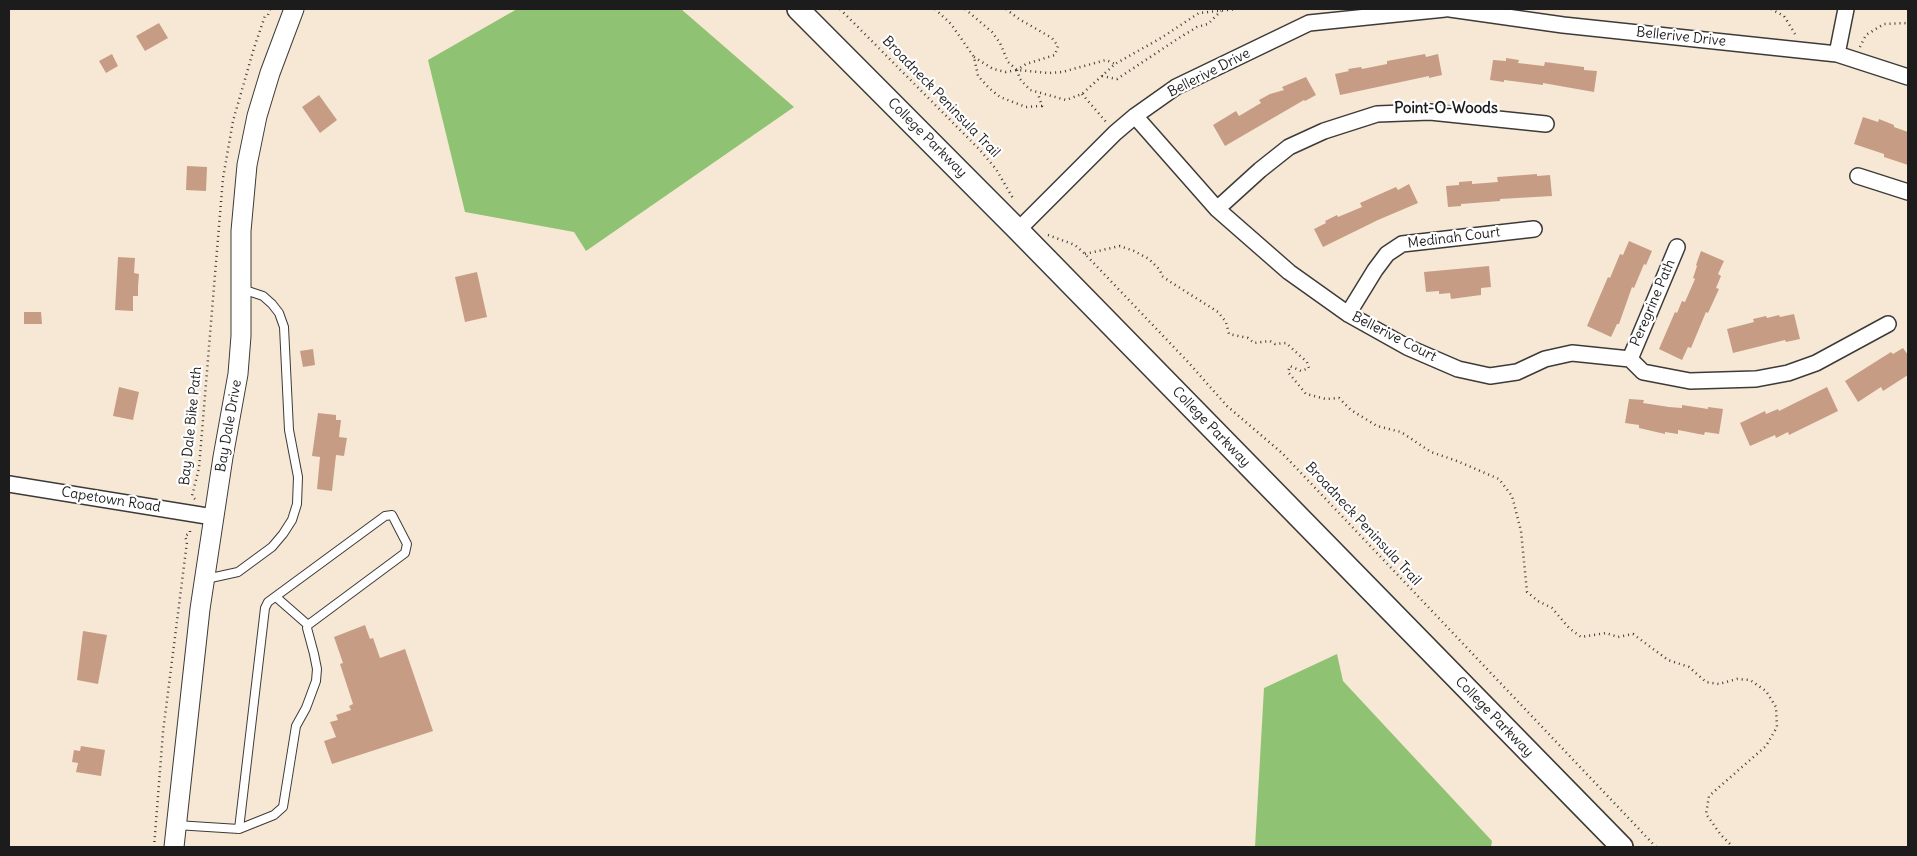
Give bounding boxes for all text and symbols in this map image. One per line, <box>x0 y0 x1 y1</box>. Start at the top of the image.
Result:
street label: Bellerive Drive <box>1635 24 1727 50</box>
street label: Broadneck Peninsula Trail <box>879 33 1003 161</box>
street label: Bellerive Drive <box>1165 45 1253 101</box>
street label: College Parkway <box>884 95 970 181</box>
district label: Point-O-Woods <box>1394 100 1498 118</box>
street label: Medinah Court <box>1407 224 1501 252</box>
street label: Peregrine Path <box>1627 257 1679 349</box>
street label: Bellerive Court <box>1349 308 1439 366</box>
street label: Bay Dale Bike Path <box>176 366 206 486</box>
street label: Bay Dale Drive <box>213 379 245 473</box>
street label: College Parkway <box>1168 383 1254 471</box>
street label: Broadneck Peninsula Trail <box>1302 459 1424 589</box>
street label: Capetown Road <box>60 484 162 516</box>
street label: College Parkway <box>1451 673 1537 761</box>

